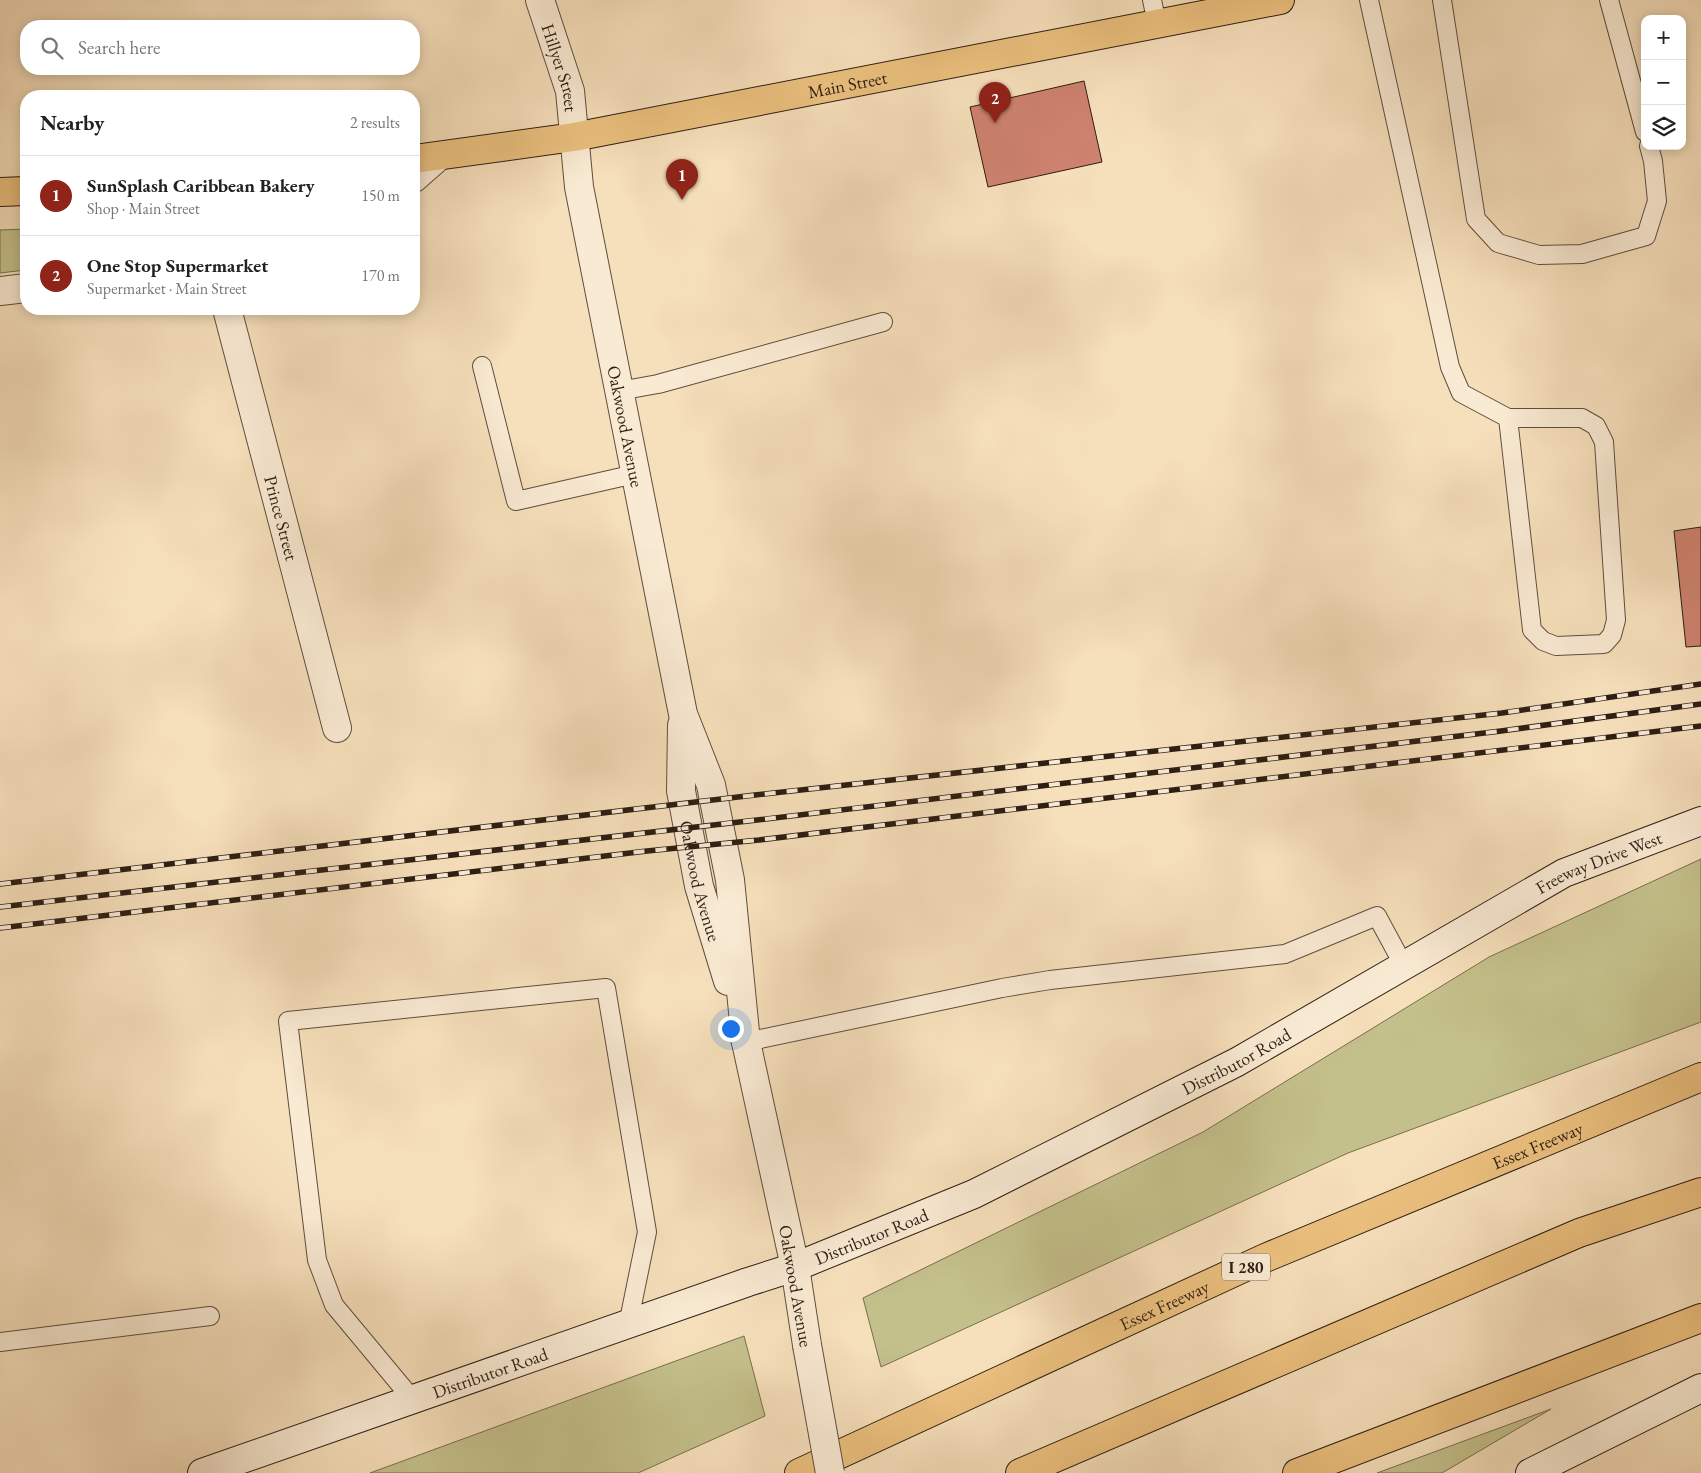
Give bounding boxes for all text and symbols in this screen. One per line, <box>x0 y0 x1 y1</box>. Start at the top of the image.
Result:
map controls <box>1641 15 1686 150</box>
button: + <box>1641 15 1686 60</box>
search box <box>20 20 420 75</box>
street label: Hillyer Street <box>537 20 583 113</box>
icon: search <box>38 34 66 62</box>
text: Search here <box>78 35 160 60</box>
button: − <box>1641 60 1686 105</box>
street label: Main Street <box>806 65 889 103</box>
pin: 2 <box>979 82 1011 123</box>
button: layers <box>1641 105 1686 150</box>
text: Nearby <box>40 109 104 136</box>
text: 2 results <box>350 112 400 133</box>
pin: 1 <box>666 159 698 200</box>
text: SunSplash Caribbean Bakery <box>87 173 315 198</box>
text: 1 <box>52 185 60 206</box>
text: 150 m <box>361 185 400 206</box>
text: Shop · Main Street <box>87 198 200 219</box>
text: One Stop Supermarket <box>87 253 268 278</box>
text: 2 <box>52 265 60 286</box>
text: 170 m <box>361 265 400 286</box>
text: Supermarket · Main Street <box>87 278 247 299</box>
street label: Oakwood Avenue <box>603 363 649 489</box>
street label: Prince Street <box>260 473 304 563</box>
street label: Oakwood Avenue <box>675 819 727 944</box>
street label: Freeway Drive West <box>1531 825 1665 899</box>
your location <box>718 1016 744 1042</box>
street label: Distributor Road <box>1178 1022 1295 1099</box>
street label: Essex Freeway <box>1489 1116 1586 1174</box>
street label: Distributor Road <box>811 1202 932 1269</box>
street label: Oakwood Avenue <box>774 1223 818 1349</box>
road number: I 280 <box>1222 1254 1270 1280</box>
street label: Essex Freeway <box>1116 1274 1213 1335</box>
street label: Distributor Road <box>429 1341 551 1403</box>

